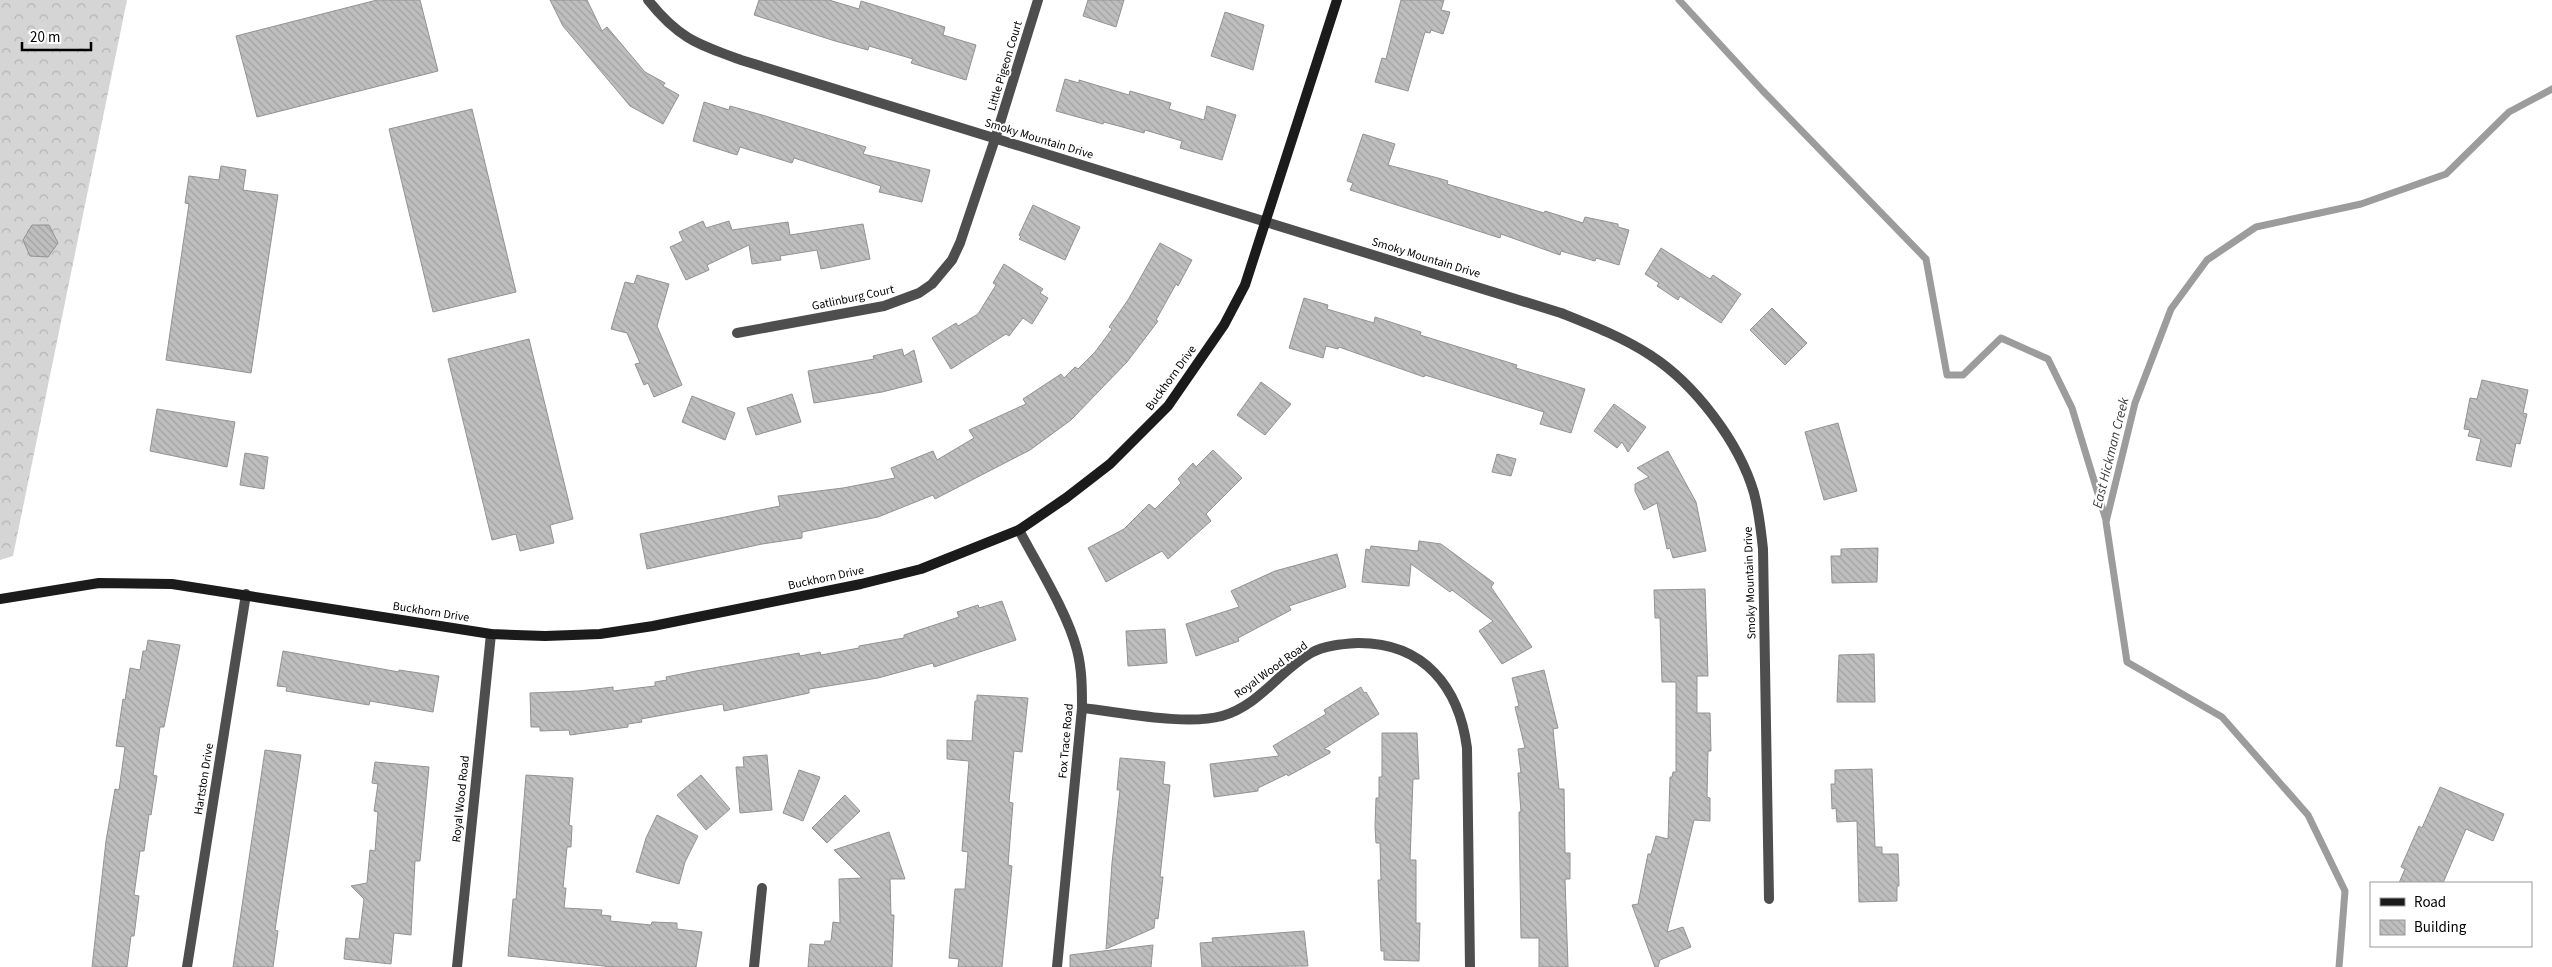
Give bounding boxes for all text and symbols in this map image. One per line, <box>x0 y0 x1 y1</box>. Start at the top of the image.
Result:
street label: Little Pigeon Court <box>983 19 1027 113</box>
scale bar <box>22 20 91 52</box>
text: 20 m <box>30 27 60 48</box>
street label: Smoky Mountain Drive <box>983 114 1096 164</box>
street label: Smoky Mountain Drive <box>1370 233 1483 283</box>
street label: Gatlinburg Court <box>810 281 896 315</box>
street label: Buckhorn Drive <box>1141 342 1201 414</box>
water label: East Hickman Creek <box>2088 395 2135 511</box>
street label: Smoky Mountain Drive <box>1740 526 1760 640</box>
street label: Buckhorn Drive <box>786 562 866 594</box>
street label: Buckhorn Drive <box>392 598 470 626</box>
street label: Royal Wood Road <box>1231 637 1311 703</box>
street label: Fox Trace Road <box>1054 703 1078 779</box>
street label: Hartston Drive <box>190 742 218 816</box>
street label: Royal Wood Road <box>448 755 474 843</box>
legend <box>2370 882 2532 947</box>
text: Road <box>2414 892 2446 913</box>
text: Building <box>2414 917 2467 938</box>

